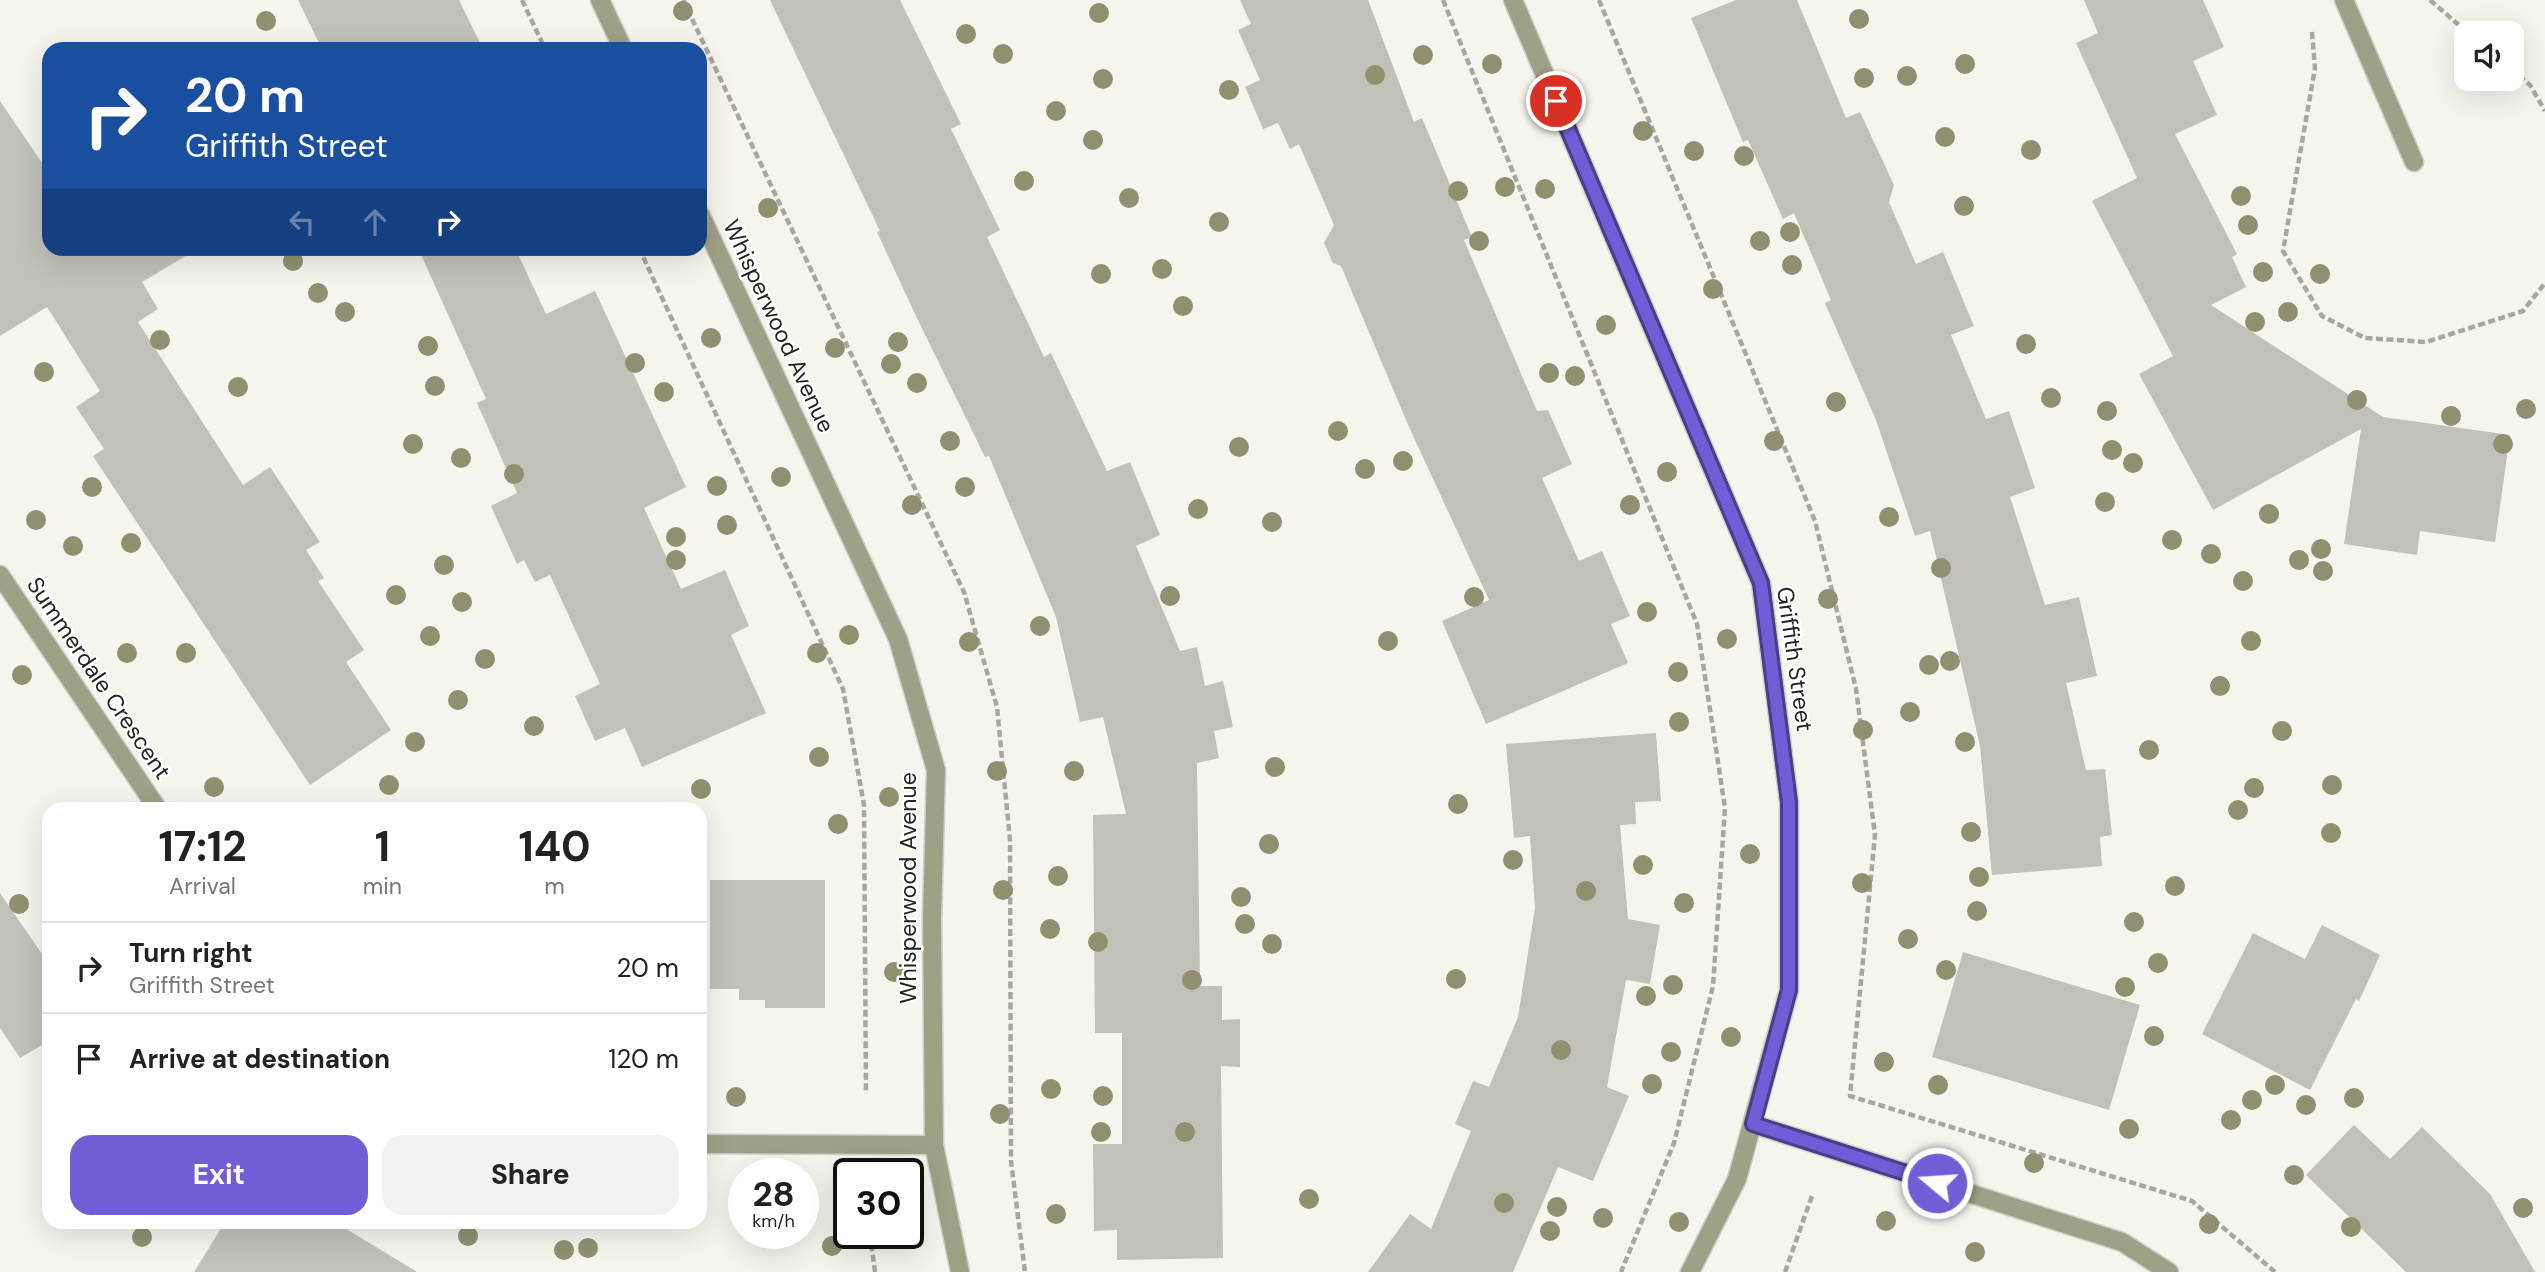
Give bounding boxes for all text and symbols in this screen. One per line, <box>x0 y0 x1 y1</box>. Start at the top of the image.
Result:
map controls <box>2454 21 2524 91</box>
button: sound <box>2454 21 2524 91</box>
text: 20 m <box>185 63 305 127</box>
icon: right <box>70 70 161 161</box>
pin <box>1526 71 1586 131</box>
icon: arrive <box>1537 82 1575 120</box>
text: Griffith Street <box>185 125 388 167</box>
icon: left <box>283 203 321 241</box>
icon: ahead <box>356 203 394 241</box>
icon: right <box>429 203 467 241</box>
street label: Whisperwood Avenue <box>716 215 842 437</box>
street label: Summerdale Crescent <box>20 571 178 785</box>
street label: Griffith Street <box>1770 585 1820 733</box>
street label: Whisperwood Avenue <box>893 772 923 1004</box>
text: 17:12 <box>158 819 246 874</box>
text: 1 <box>375 819 390 874</box>
text: 140 <box>518 819 591 874</box>
text: Arrival <box>169 871 236 901</box>
text: min <box>363 871 402 901</box>
text: m <box>544 871 565 901</box>
text: Turn right <box>129 936 253 970</box>
icon: right <box>70 949 108 987</box>
text: 20 m <box>616 951 679 985</box>
text: Griffith Street <box>129 970 275 1000</box>
icon: arrive <box>70 1040 108 1078</box>
text: Arrive at destination <box>129 1042 390 1076</box>
text: 120 m <box>608 1042 679 1076</box>
button: Exit <box>70 1135 368 1215</box>
button: Share <box>382 1135 679 1215</box>
position arrow <box>1900 1146 1974 1220</box>
speed limit sign: 30 <box>833 1158 924 1249</box>
text: 28 <box>752 1171 795 1217</box>
text: km/h <box>752 1209 795 1233</box>

